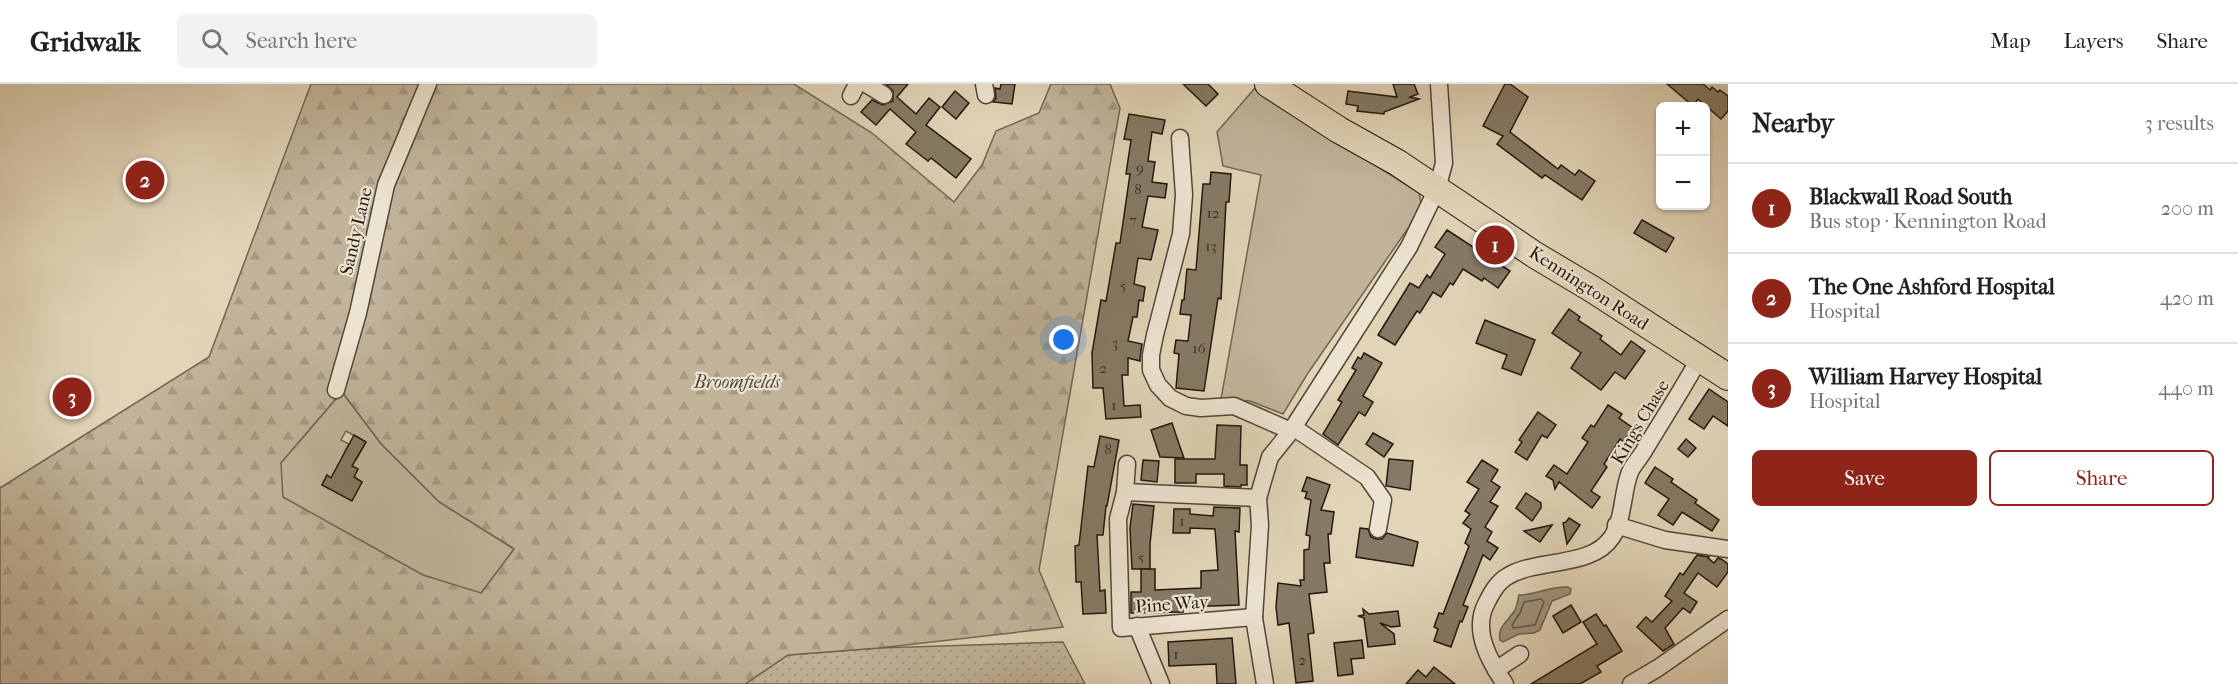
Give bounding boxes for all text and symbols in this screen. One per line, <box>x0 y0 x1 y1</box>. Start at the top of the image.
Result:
search box <box>177 14 597 68</box>
text: Gridwalk <box>30 25 141 58</box>
icon: search <box>198 25 231 58</box>
text: Search here <box>246 28 357 54</box>
text: Map <box>1990 29 2031 53</box>
text: Layers <box>2064 29 2123 53</box>
text: Share <box>2156 29 2208 53</box>
map controls <box>1656 102 1710 210</box>
button: + <box>1656 102 1710 156</box>
text: Nearby <box>1752 108 1834 139</box>
text: 3 results <box>2145 112 2214 135</box>
button: − <box>1656 156 1710 210</box>
pin: 2 <box>126 158 164 202</box>
house number: 9 <box>1136 159 1144 177</box>
house number: 8 <box>1134 180 1142 198</box>
text: Blackwall Road South <box>1809 184 2012 210</box>
street label: Sandy Lane <box>336 185 377 277</box>
text: 1 <box>1768 197 1775 220</box>
text: 200 m <box>2161 197 2214 220</box>
house number: 12 <box>1206 204 1220 222</box>
text: Bus stop · Kennington Road <box>1809 210 2047 233</box>
house number: 7 <box>1129 211 1137 229</box>
pin: 1 <box>1476 222 1514 268</box>
house number: 13 <box>1205 237 1217 255</box>
street label: Kennington Road <box>1525 242 1652 335</box>
text: The One Ashford Hospital <box>1809 274 2055 300</box>
house number: 5 <box>1120 276 1126 294</box>
text: 2 <box>1766 287 1777 310</box>
text: 420 m <box>2160 287 2214 310</box>
text: Hospital <box>1809 300 1881 323</box>
your location <box>1049 325 1078 354</box>
house number: 3 <box>1112 334 1118 352</box>
house number: 16 <box>1192 339 1207 357</box>
house number: 2 <box>1099 359 1107 377</box>
text: William Harvey Hospital <box>1809 364 2042 390</box>
park label: Broomfields <box>693 372 781 393</box>
pin: 3 <box>52 374 92 420</box>
street label: Kings Chase <box>1607 376 1674 468</box>
text: 3 <box>1767 377 1776 400</box>
text: 440 m <box>2158 377 2214 400</box>
text: Hospital <box>1809 390 1881 413</box>
house number: 1 <box>1111 396 1117 414</box>
house number: 8 <box>1104 440 1112 458</box>
button: Save <box>1752 450 1977 506</box>
button: Share <box>1989 450 2214 506</box>
house number: 1 <box>1179 512 1185 530</box>
house number: 5 <box>1138 548 1144 566</box>
street label: Pine Way <box>1135 591 1211 618</box>
house number: 1 <box>1173 645 1179 663</box>
house number: 2 <box>1298 651 1306 669</box>

